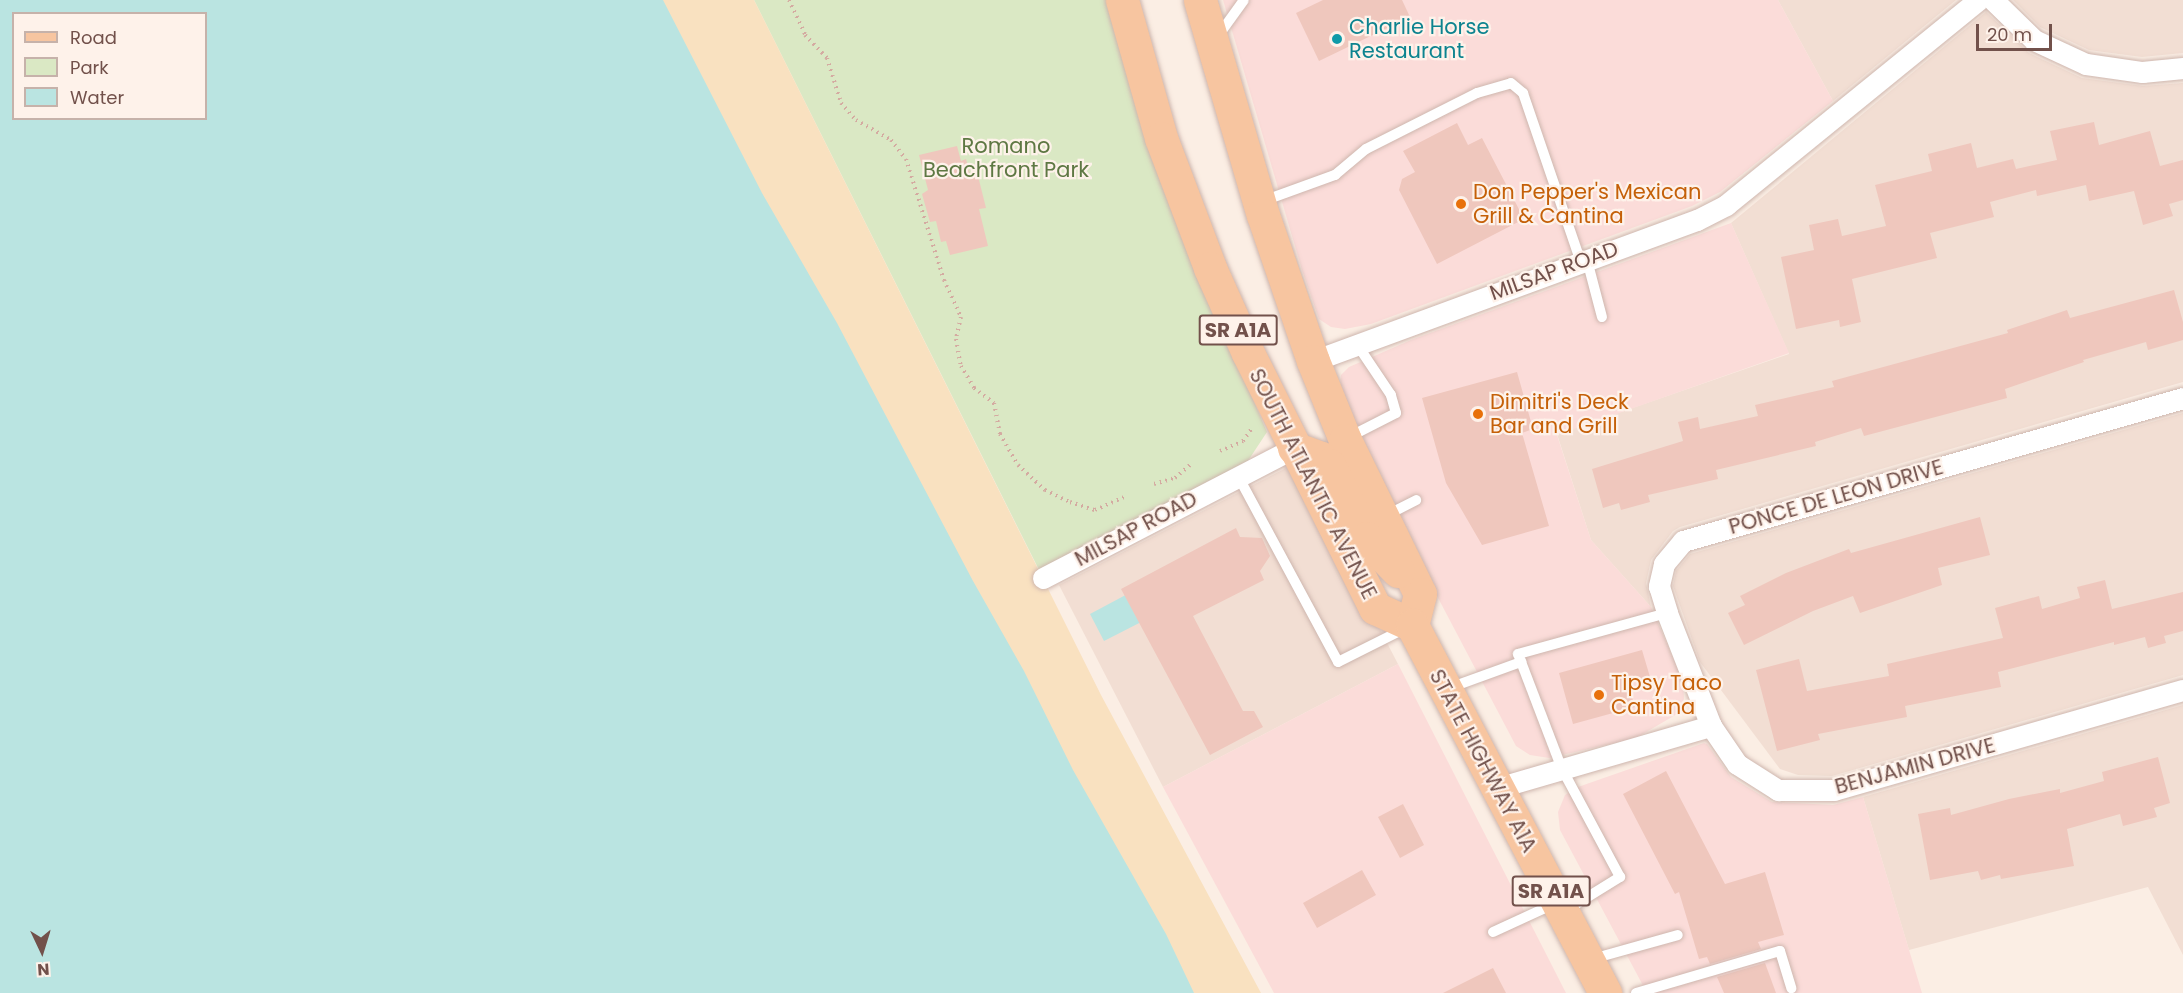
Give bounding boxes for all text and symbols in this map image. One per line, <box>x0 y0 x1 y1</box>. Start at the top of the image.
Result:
legend <box>12 12 207 120</box>
scale bar <box>1979 12 2056 50</box>
place label: Charlie Horse Restaurant <box>1349 14 1489 64</box>
text: 20 m <box>1987 22 2032 47</box>
text: Road <box>70 25 117 50</box>
marker: Charlie Horse Restaurant <box>1330 32 1344 46</box>
text: Park <box>70 55 109 80</box>
text: Water <box>70 85 124 110</box>
park label: Romano Beachfront Park <box>923 133 1089 183</box>
place label: Don Pepper's Mexican Grill & Cantina <box>1473 179 1701 229</box>
marker: Don Pepper's Mexican Grill & Cantina <box>1454 197 1468 211</box>
street label: MILSAP ROAD <box>1486 236 1622 306</box>
road number: SR A1A <box>1198 313 1278 347</box>
street label: SOUTH ATLANTIC AVENUE <box>1244 365 1382 603</box>
place label: Dimitri's Deck Bar and Grill <box>1490 389 1629 439</box>
marker: Dimitri's Deck Bar and Grill <box>1471 407 1485 421</box>
street label: PONCE DE LEON DRIVE <box>1726 454 1946 540</box>
street label: MILSAP ROAD <box>1071 486 1201 572</box>
street label: STATE HIGHWAY A1A <box>1424 665 1542 857</box>
place label: Tipsy Taco Cantina <box>1611 670 1722 720</box>
marker: Tipsy Taco Cantina <box>1592 688 1606 702</box>
street label: BENJAMIN DRIVE <box>1832 732 1998 800</box>
road number: SR A1A <box>1510 874 1592 908</box>
north arrow <box>12 921 72 981</box>
text: N <box>36 958 50 981</box>

